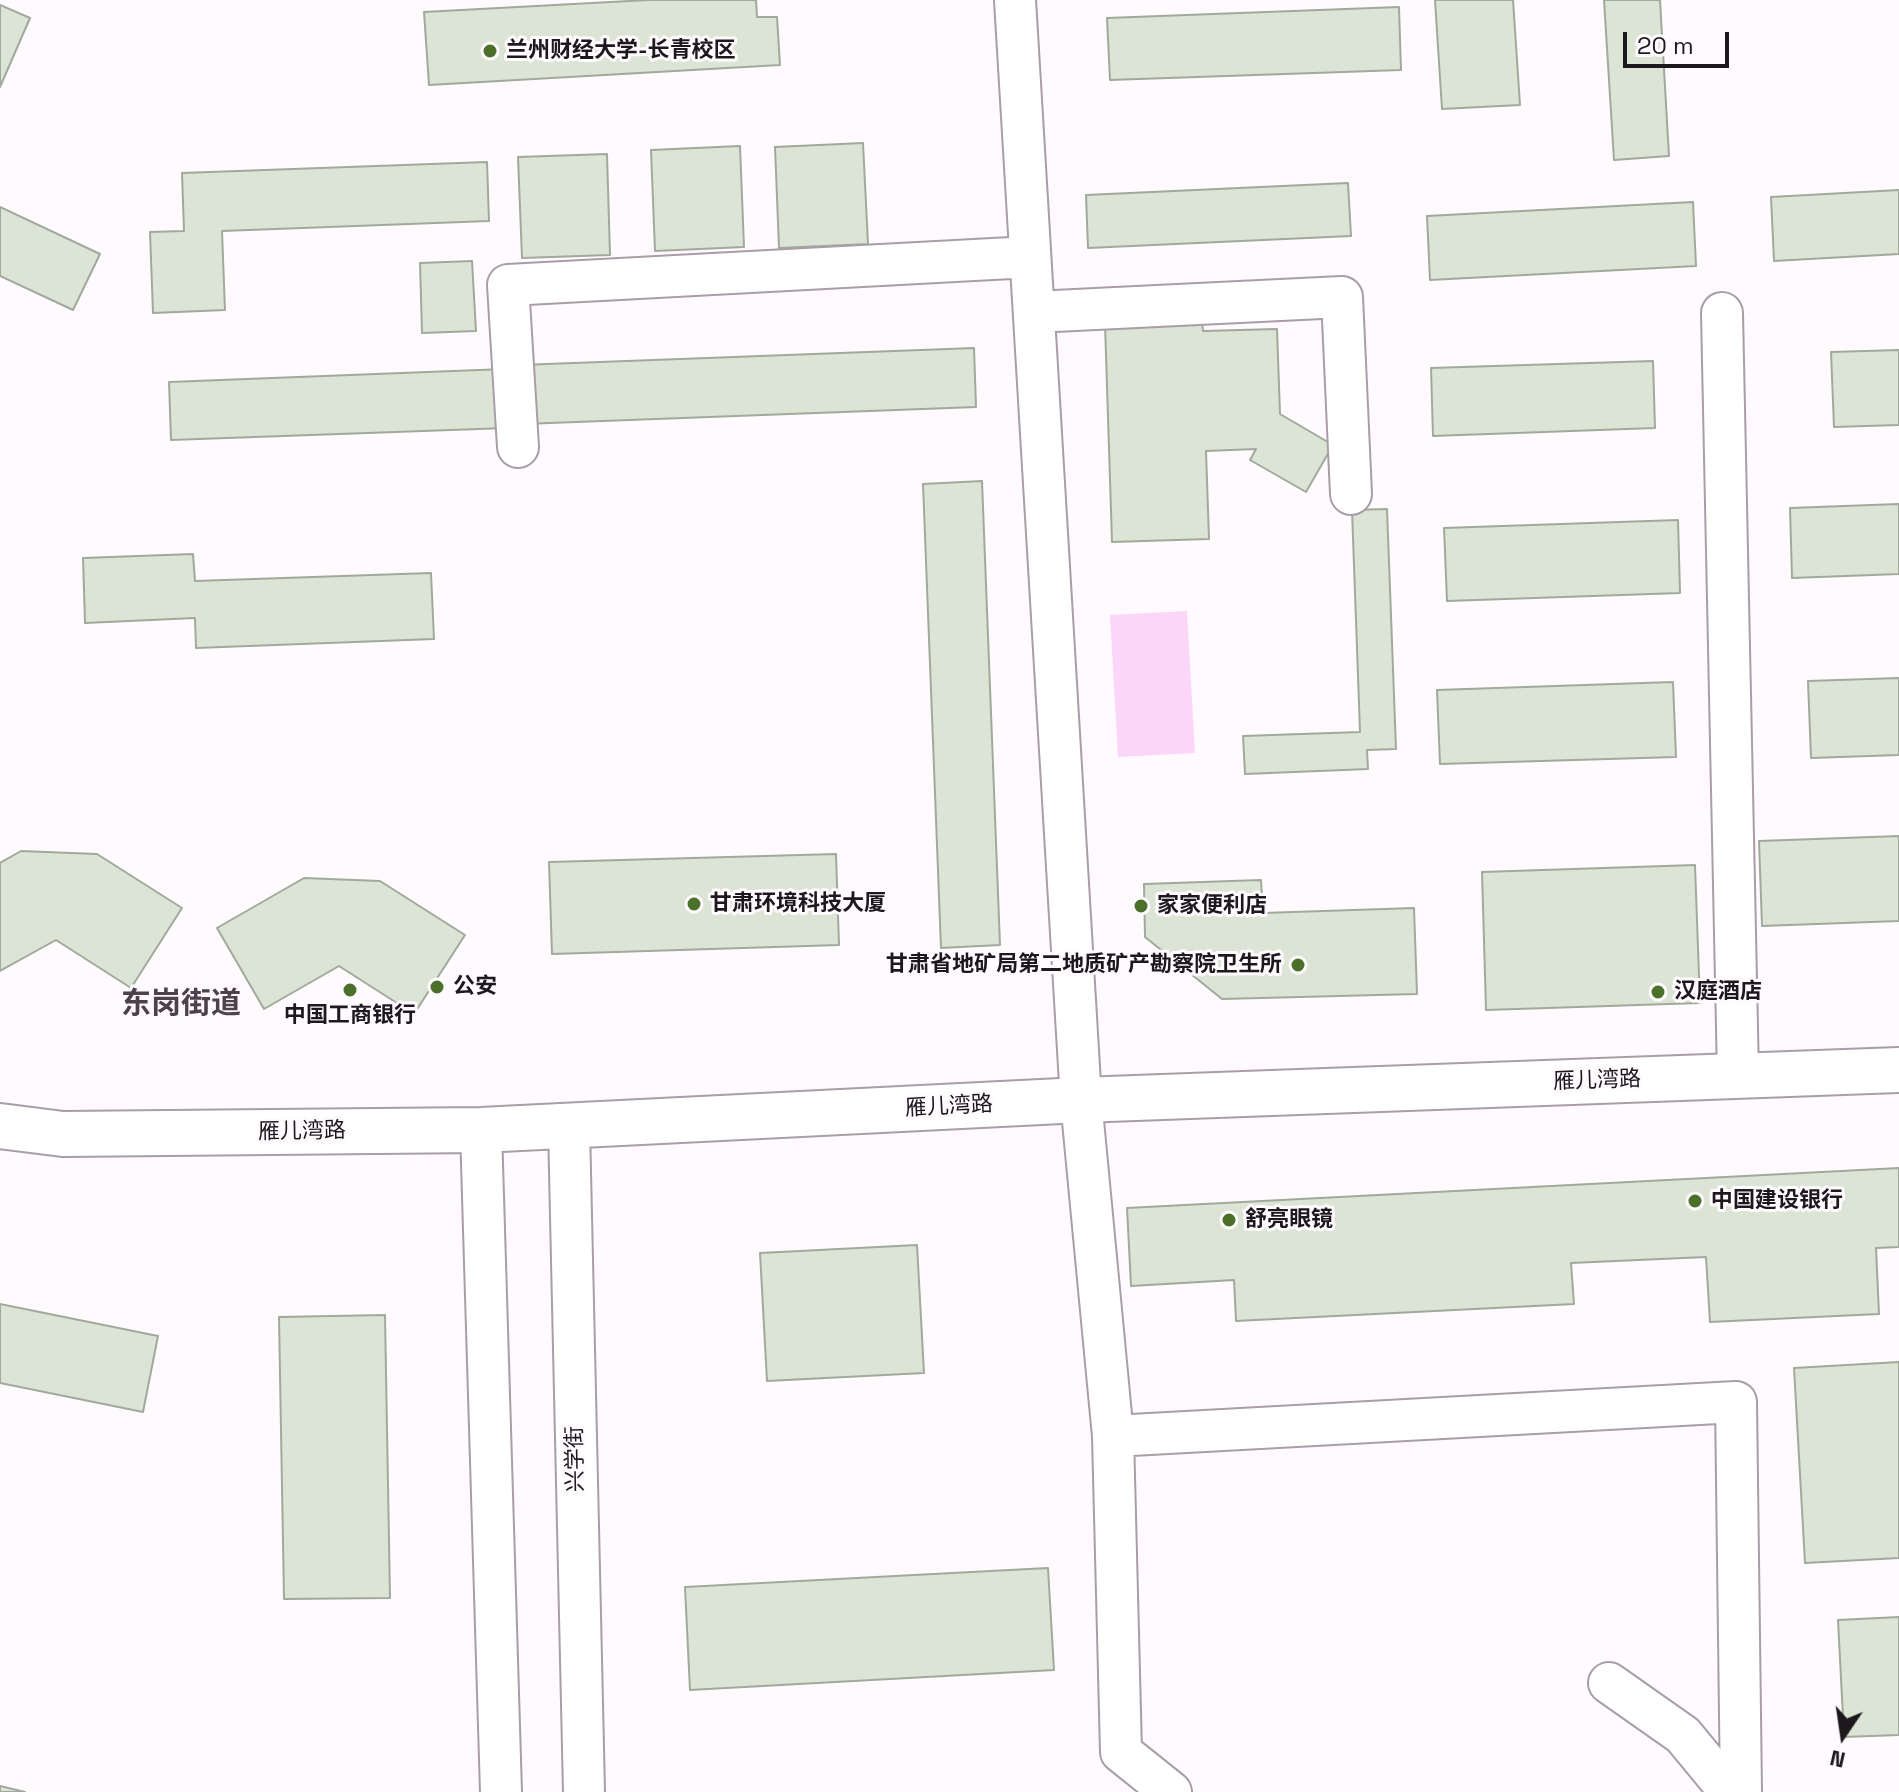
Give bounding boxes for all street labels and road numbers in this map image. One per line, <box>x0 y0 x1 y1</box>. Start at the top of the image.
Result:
street label: 雁儿湾路 <box>1553 1066 1641 1096</box>
street label: 雁儿湾路 <box>904 1092 994 1122</box>
street label: 雁儿湾路 <box>258 1118 346 1146</box>
street label: 兴学街 <box>562 1426 590 1492</box>

